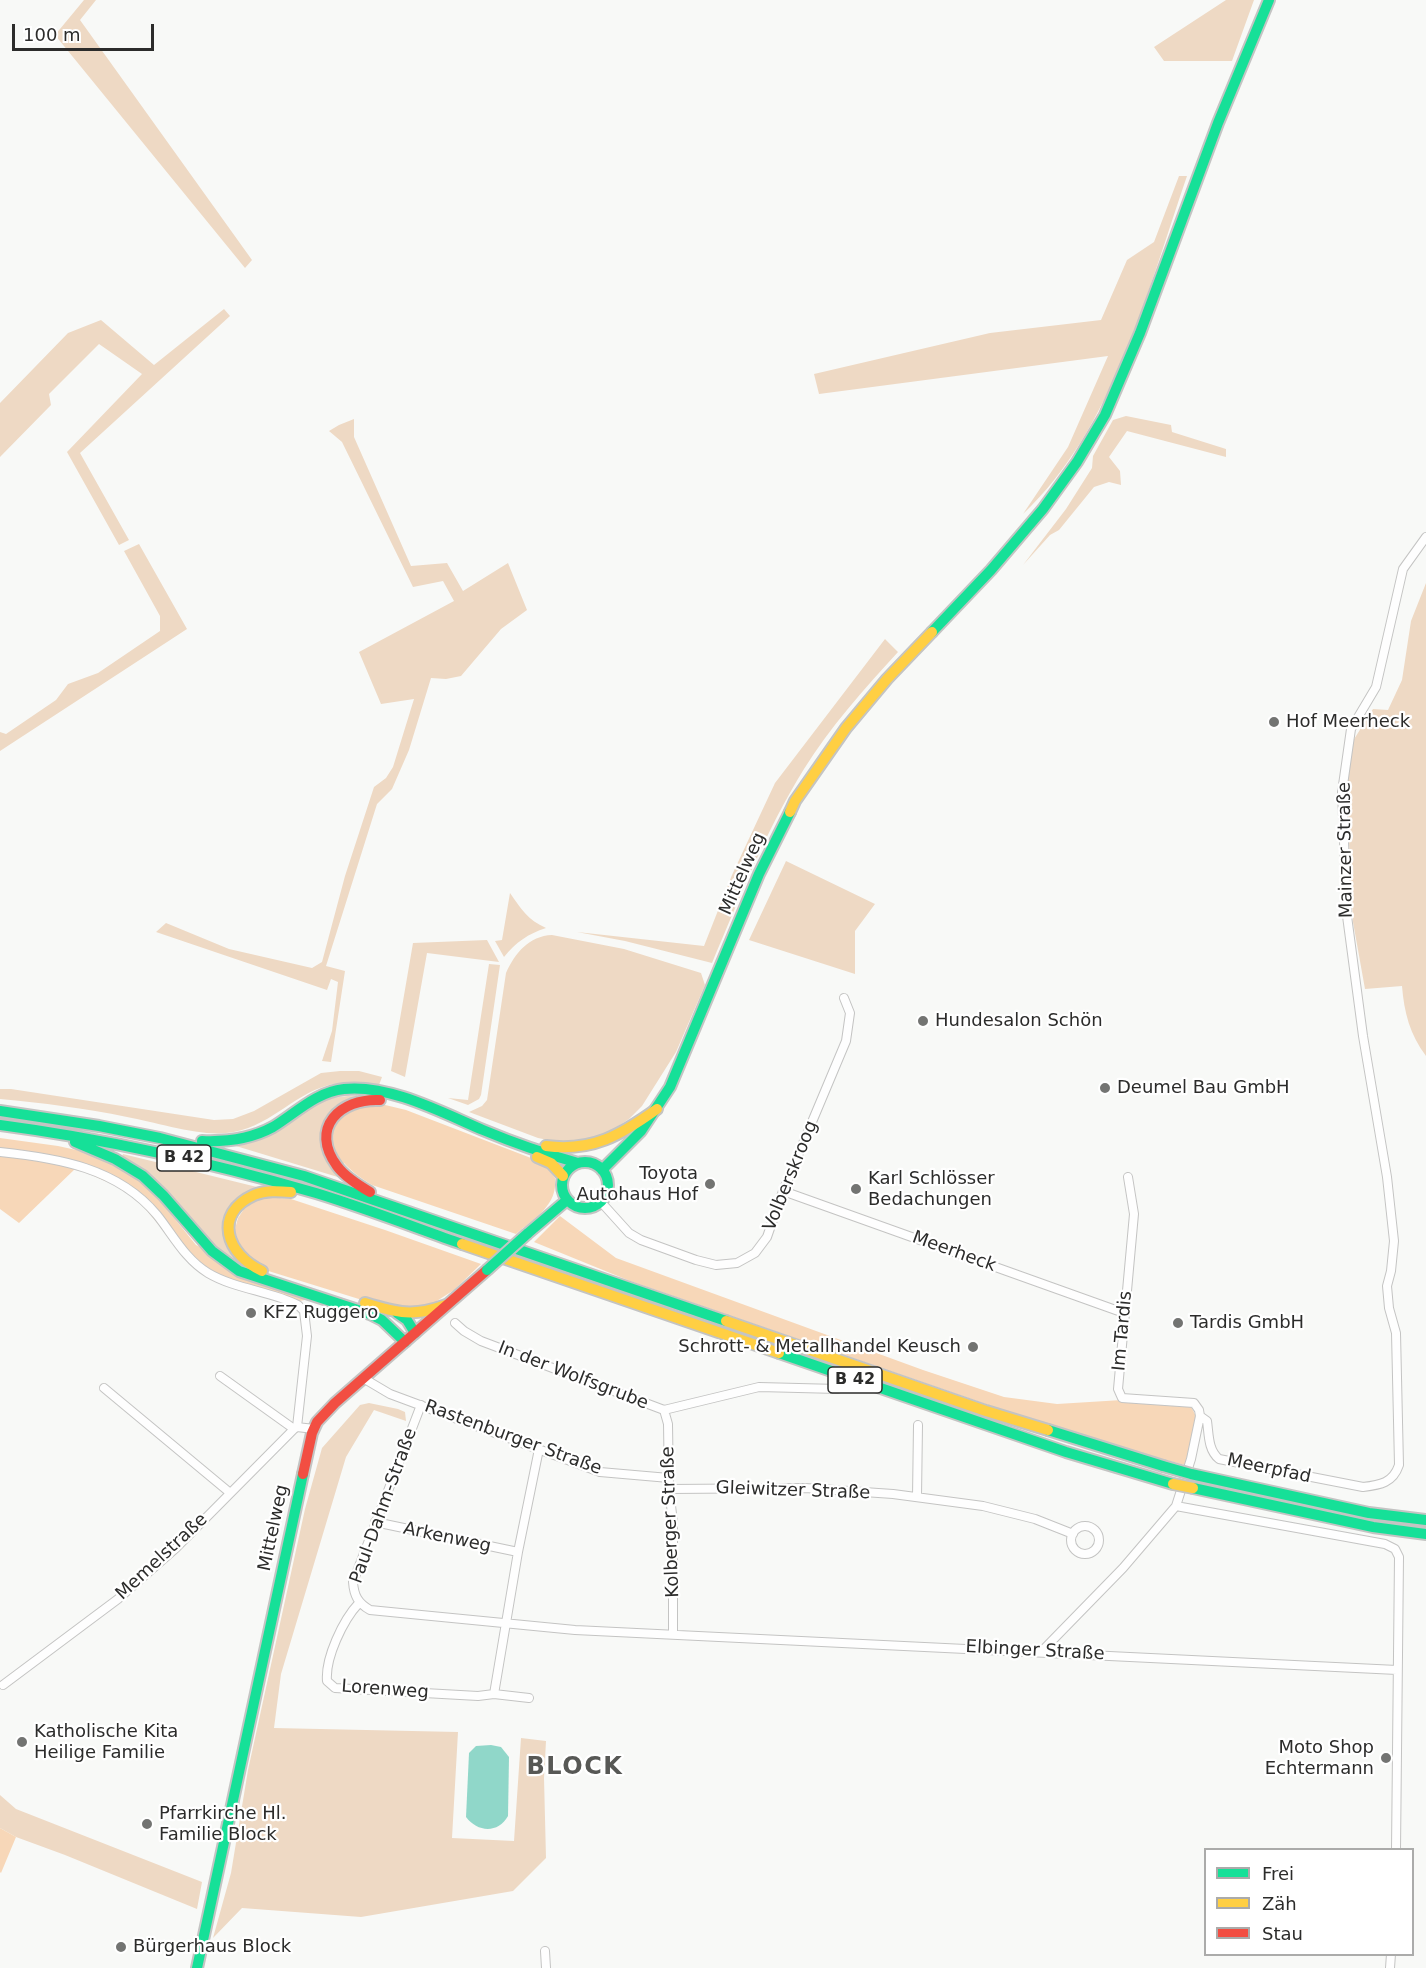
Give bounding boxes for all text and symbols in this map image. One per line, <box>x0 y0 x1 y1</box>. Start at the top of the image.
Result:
scale bar <box>15 12 158 50</box>
text: 100 m <box>23 24 81 45</box>
place label: Hof Meerheck <box>1286 711 1410 733</box>
marker: Hof Meerheck <box>1267 715 1281 729</box>
street label: Mainzer Straße <box>1334 782 1358 918</box>
street label: Mittelweg <box>715 829 771 919</box>
place label: Hundesalon Schön <box>935 1010 1103 1032</box>
marker: Hundesalon Schön <box>916 1014 930 1028</box>
place label: Deumel Bau GmbH <box>1117 1077 1290 1099</box>
marker: Deumel Bau GmbH <box>1098 1081 1112 1095</box>
street label: Volberskroog <box>759 1118 823 1234</box>
road number: B 42 <box>157 1145 211 1171</box>
place label: Toyota Autohaus Hof <box>576 1163 698 1206</box>
place label: Karl Schlösser Bedachungen <box>868 1168 995 1210</box>
marker: Toyota Autohaus Hof <box>703 1177 717 1191</box>
marker: Karl Schlösser Bedachungen <box>849 1182 863 1196</box>
street label: Meerheck <box>909 1227 999 1277</box>
street label: Im Tardis <box>1109 1290 1137 1372</box>
place label: KFZ Ruggero <box>263 1302 378 1324</box>
marker: KFZ Ruggero <box>244 1306 258 1320</box>
place label: Tardis GmbH <box>1190 1312 1304 1334</box>
marker: Tardis GmbH <box>1171 1316 1185 1330</box>
place label: Schrott- & Metallhandel Keusch <box>678 1336 961 1358</box>
street label: In der Wolfsgrube <box>495 1337 651 1415</box>
marker: Schrott- & Metallhandel Keusch <box>966 1340 980 1354</box>
road number: B 42 <box>828 1367 882 1393</box>
street label: Rastenburger Straße <box>421 1396 605 1480</box>
street label: Paul-Dahm-Straße <box>346 1425 422 1587</box>
street label: Kolberger Straße <box>658 1446 684 1598</box>
street label: Meerpfad <box>1225 1450 1313 1488</box>
street label: Gleiwitzer Straße <box>715 1478 871 1504</box>
street label: Mittelweg <box>254 1483 294 1573</box>
street label: Memelstraße <box>112 1509 212 1605</box>
street label: Arkenweg <box>401 1518 493 1558</box>
street label: Elbinger Straße <box>965 1637 1105 1665</box>
street label: Lorenweg <box>341 1676 429 1704</box>
place label: Katholische Kita Heilige Familie <box>34 1721 178 1764</box>
marker: Katholische Kita Heilige Familie <box>15 1735 29 1749</box>
place label: Moto Shop Echtermann <box>1265 1737 1374 1780</box>
marker: Moto Shop Echtermann <box>1379 1751 1393 1765</box>
district label: BLOCK <box>527 1754 623 1782</box>
place label: Pfarrkirche Hl. Familie Block <box>159 1803 286 1846</box>
marker: Pfarrkirche Hl. Familie Block <box>140 1817 154 1831</box>
legend <box>1204 1848 1414 1956</box>
text: Frei <box>1262 1863 1294 1884</box>
text: Zäh <box>1262 1893 1297 1914</box>
text: Stau <box>1262 1923 1303 1944</box>
place label: Bürgerhaus Block <box>133 1936 291 1958</box>
marker: Bürgerhaus Block <box>114 1940 128 1954</box>

